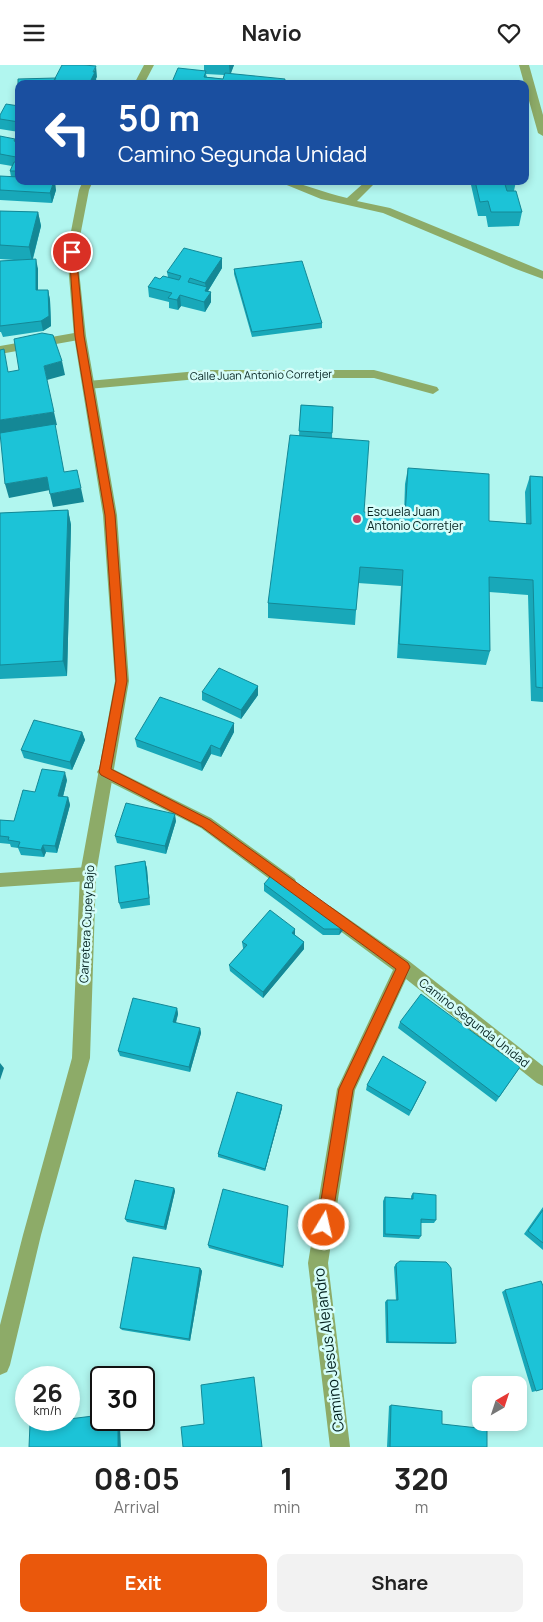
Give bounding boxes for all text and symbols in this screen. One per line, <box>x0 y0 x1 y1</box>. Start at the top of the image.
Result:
text: Navio <box>242 18 301 48</box>
icon: menu <box>20 19 48 47</box>
icon: heart <box>495 19 523 47</box>
text: 50 m <box>118 94 200 142</box>
icon: left <box>35 100 100 165</box>
text: Camino Segunda Unidad <box>118 139 367 169</box>
pin <box>51 231 93 273</box>
icon: arrive <box>58 238 86 266</box>
street label: Calle Juan Antonio Corretjer <box>190 366 332 383</box>
place label: Escuela Juan Antonio Corretjer <box>367 503 464 534</box>
marker: Escuela Juan Antonio Corretjer <box>351 513 363 525</box>
street label: Carretera Cupey Bajo <box>75 865 98 983</box>
street label: Camino Segunda Unidad <box>416 974 533 1071</box>
position arrow <box>297 1198 349 1250</box>
street label: Camino Jesús Alejandro <box>308 1267 349 1433</box>
speed limit sign: 30 <box>90 1366 155 1431</box>
text: 26 <box>32 1375 63 1410</box>
north arrow <box>472 1376 528 1431</box>
map controls <box>472 1376 527 1431</box>
text: km/h <box>34 1402 61 1419</box>
text: 08:05 <box>94 1458 180 1499</box>
text: 1 <box>280 1458 293 1499</box>
text: 320 <box>394 1458 449 1499</box>
text: Arrival <box>114 1496 160 1518</box>
text: min <box>273 1496 300 1518</box>
text: m <box>415 1496 428 1518</box>
button: Exit <box>20 1554 267 1612</box>
button: Share <box>277 1554 523 1612</box>

